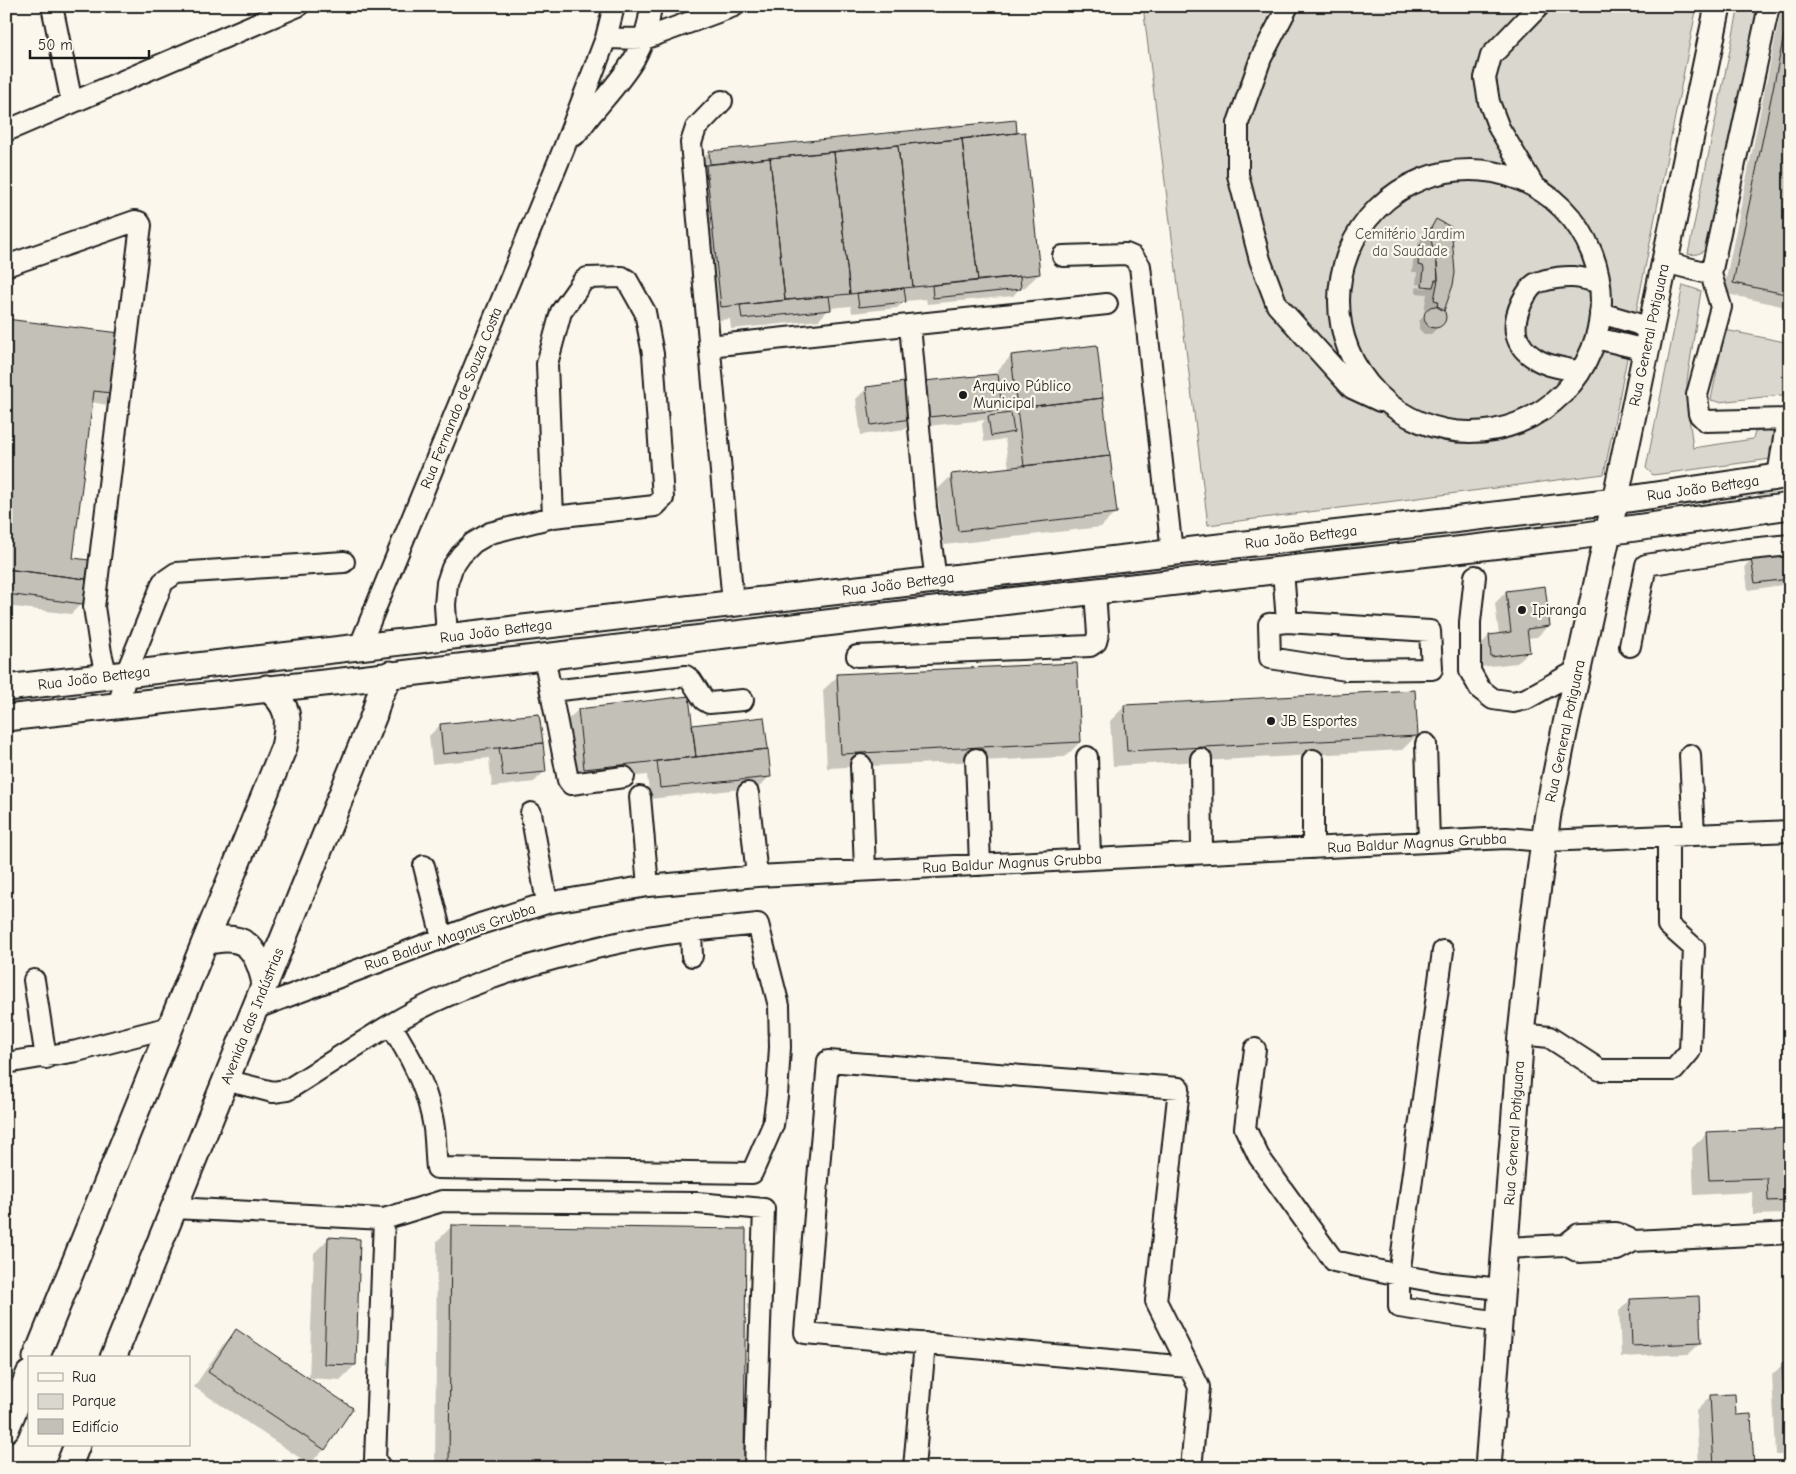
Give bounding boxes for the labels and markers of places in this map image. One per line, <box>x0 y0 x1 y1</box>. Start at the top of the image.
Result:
place label: Arquivo Público Municipal <box>973 377 1071 412</box>
marker: Arquivo Público Municipal <box>957 389 969 401</box>
place label: Ipiranga <box>1532 601 1587 619</box>
marker: Ipiranga <box>1516 604 1528 616</box>
place label: JB Esportes <box>1281 712 1357 730</box>
marker: JB Esportes <box>1265 715 1277 727</box>

